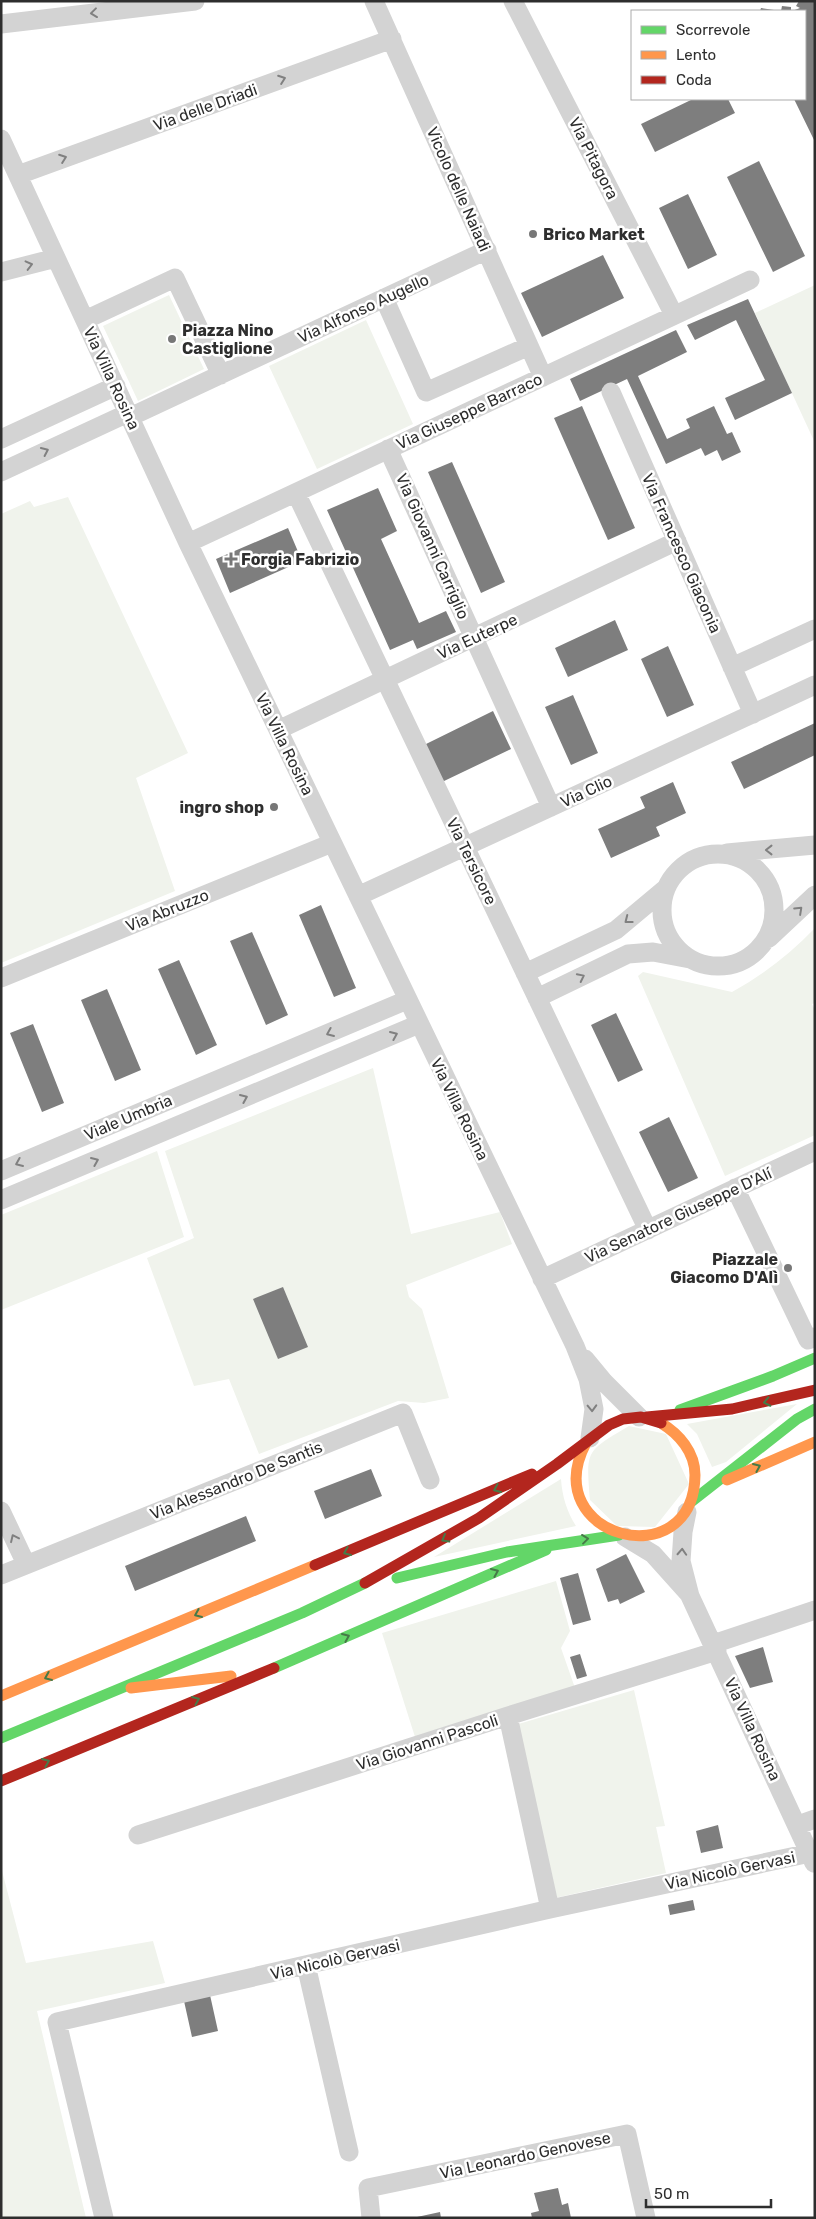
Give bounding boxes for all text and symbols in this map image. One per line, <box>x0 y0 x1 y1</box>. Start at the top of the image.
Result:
one-way arrow <box>90 7 98 18</box>
legend <box>631 10 806 100</box>
text: Scorrevole <box>676 21 750 39</box>
text: Lento <box>676 46 716 64</box>
text: Coda <box>676 71 712 89</box>
one-way arrow <box>277 75 286 85</box>
street label: Via delle Driadi <box>151 80 260 135</box>
street label: Via Pitagora <box>565 114 622 203</box>
street label: Vicolo delle Naiadi <box>423 124 495 255</box>
one-way arrow <box>59 154 67 164</box>
place label: Brico Market <box>543 225 645 244</box>
marker: Brico Market <box>527 228 539 240</box>
one-way arrow <box>24 260 33 271</box>
street label: Via Alfonso Augello <box>295 270 432 347</box>
place label: Piazza Nino Castiglione <box>182 321 274 358</box>
street label: Via Villa Rosina <box>79 324 144 433</box>
marker: Piazza Nino Castiglione <box>166 333 178 345</box>
street label: Via Giuseppe Barraco <box>393 369 545 454</box>
one-way arrow <box>40 448 49 458</box>
street label: Via Giovanni Carriglio <box>392 470 473 622</box>
street label: Via Francesco Giaconia <box>638 471 725 636</box>
place label: Forgia Fabrizio <box>241 550 360 569</box>
marker: Forgia Fabrizio <box>225 553 237 565</box>
street label: Via Euterpe <box>434 610 520 663</box>
street label: Via Villa Rosina <box>252 690 318 799</box>
street label: Via Clio <box>557 771 615 812</box>
place label: ingro shop <box>179 798 264 817</box>
marker: ingro shop <box>268 801 280 813</box>
street label: Via Tersicore <box>442 815 501 908</box>
one-way arrow <box>765 845 772 855</box>
street label: Via Abruzzo <box>123 885 212 936</box>
one-way arrow <box>793 907 802 916</box>
one-way arrow <box>625 915 634 923</box>
one-way arrow <box>576 973 585 983</box>
one-way arrow <box>326 1026 335 1037</box>
one-way arrow <box>389 1030 398 1041</box>
street label: Via Villa Rosina <box>427 1055 493 1164</box>
street label: Viale Umbria <box>81 1090 175 1145</box>
one-way arrow <box>239 1093 248 1104</box>
one-way arrow <box>90 1156 99 1167</box>
one-way arrow <box>15 1157 24 1168</box>
street label: Via Senatore Giuseppe D'Alí <box>582 1163 776 1267</box>
place label: Piazzale Giacomo D'Alì <box>670 1250 778 1287</box>
marker: Piazzale Giacomo D'Alì <box>782 1262 794 1274</box>
one-way arrow <box>763 1396 772 1406</box>
one-way arrow <box>587 1405 598 1413</box>
street label: Via Alessandro De Santis <box>147 1437 325 1524</box>
one-way arrow <box>752 1462 761 1473</box>
one-way arrow <box>493 1482 502 1493</box>
one-way arrow <box>441 1533 450 1543</box>
one-way arrow <box>9 1534 20 1543</box>
one-way arrow <box>581 1534 589 1545</box>
one-way arrow <box>344 1546 352 1556</box>
one-way arrow <box>676 1548 687 1556</box>
one-way arrow <box>490 1568 499 1579</box>
one-way arrow <box>194 1609 202 1619</box>
one-way arrow <box>341 1632 350 1643</box>
one-way arrow <box>44 1671 52 1681</box>
street label: Via Villa Rosina <box>720 1675 785 1784</box>
one-way arrow <box>191 1696 200 1706</box>
street label: Via Giovanni Pascoli <box>354 1711 501 1774</box>
one-way arrow <box>41 1758 50 1769</box>
street label: Via Nicolò Gervasi <box>663 1847 797 1894</box>
street label: Via Nicolò Gervasi <box>268 1935 402 1984</box>
street label: Via Leonardo Genovese <box>438 2128 612 2183</box>
scale bar <box>646 2176 771 2208</box>
text: 50 m <box>654 2185 689 2203</box>

